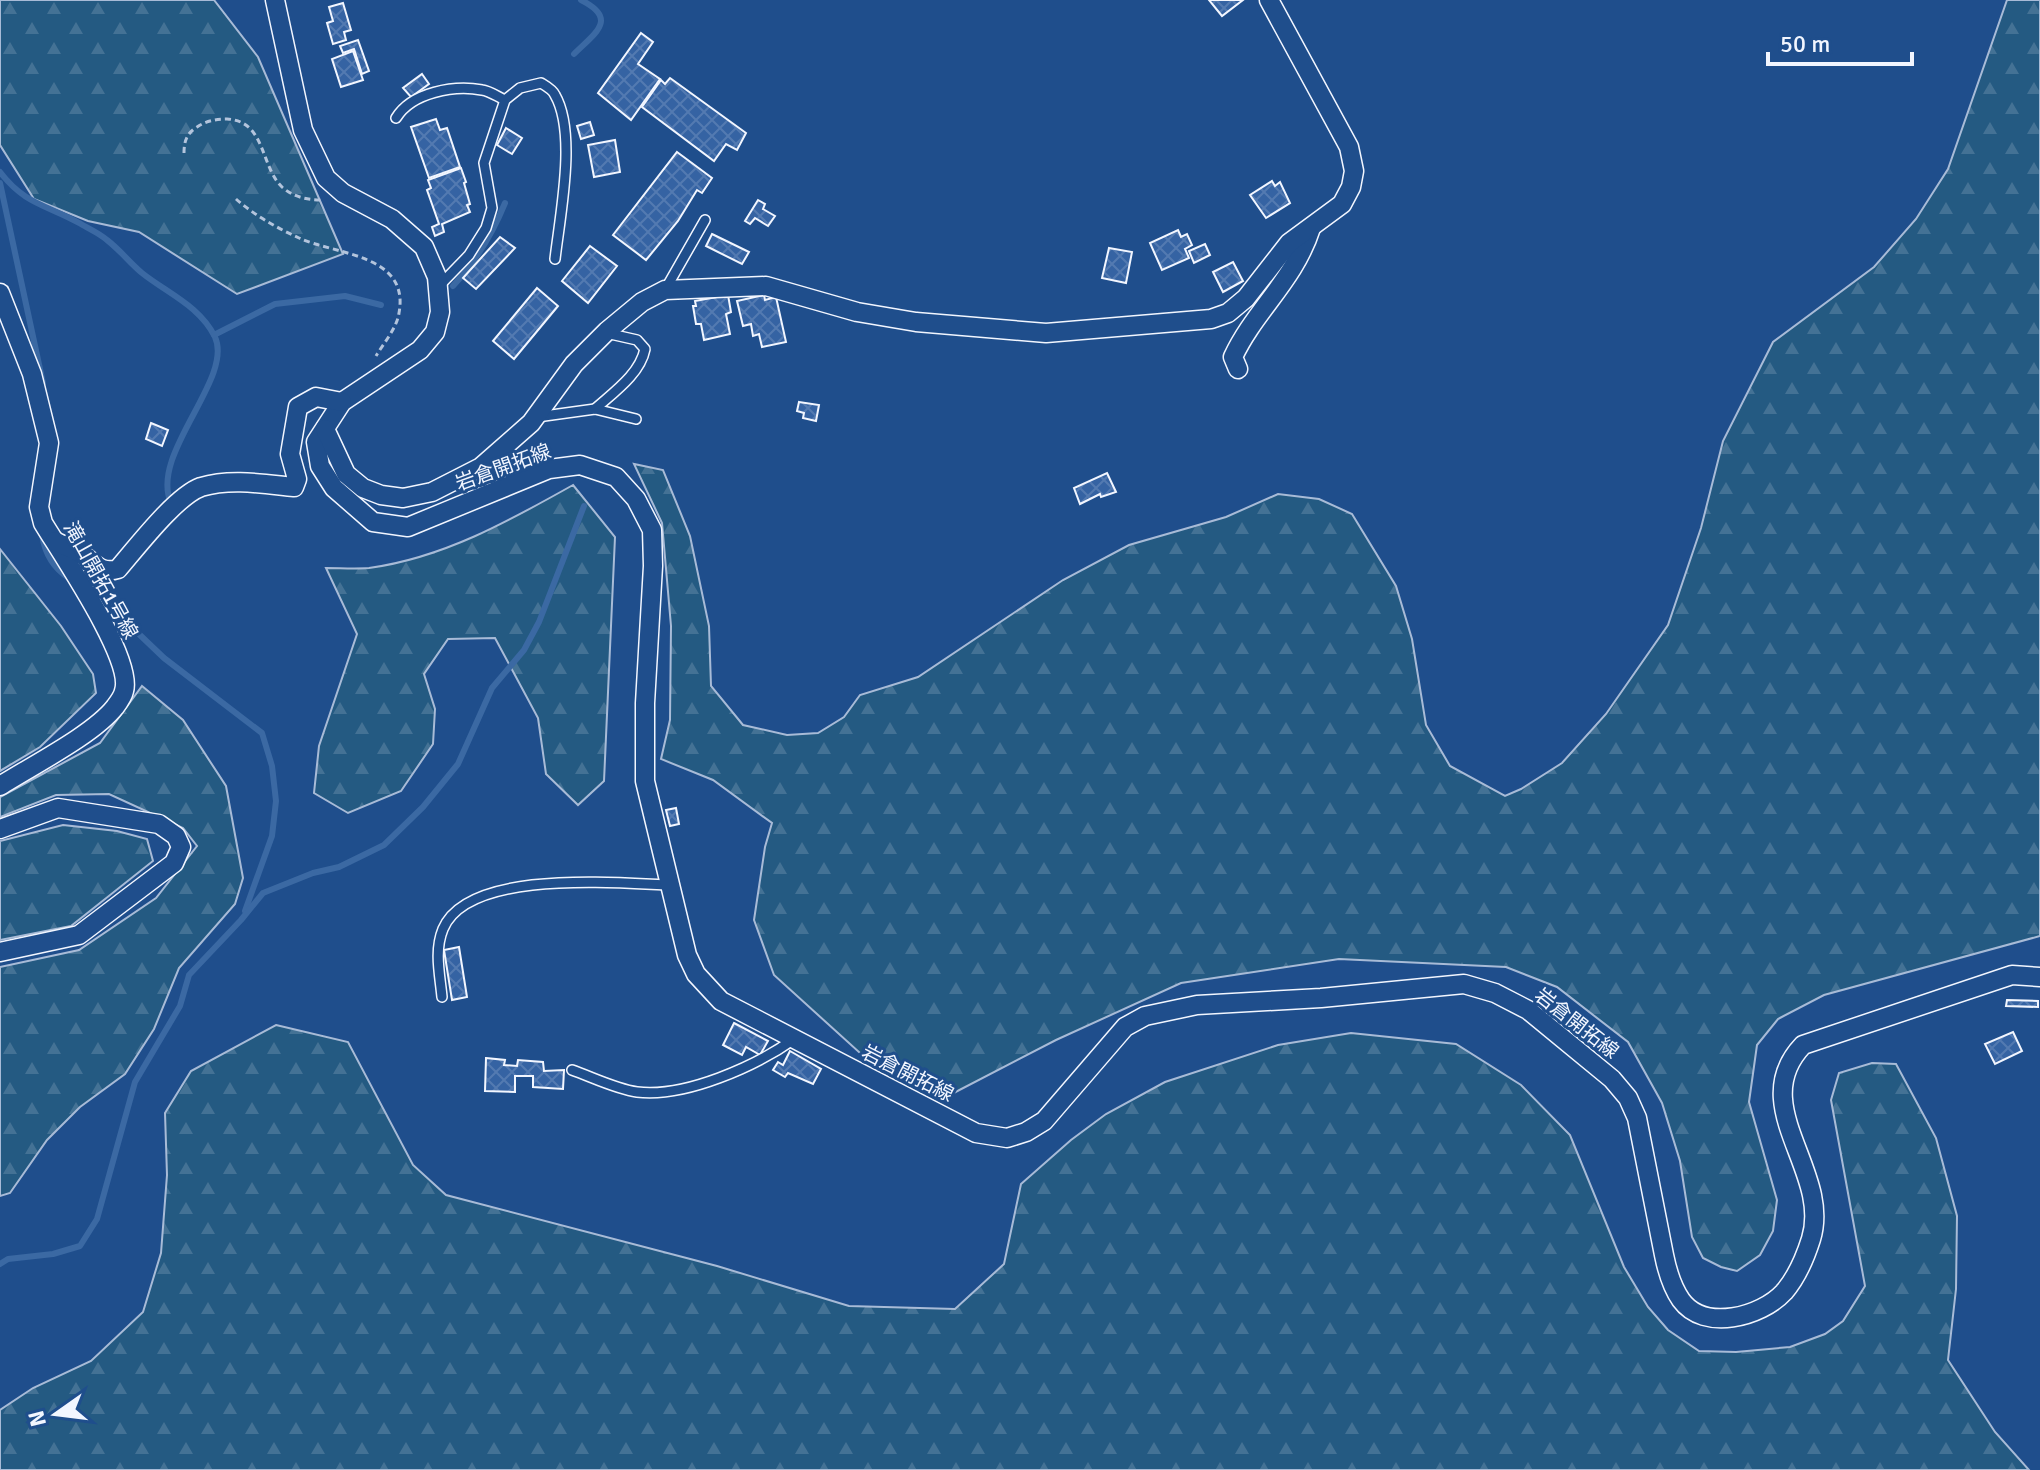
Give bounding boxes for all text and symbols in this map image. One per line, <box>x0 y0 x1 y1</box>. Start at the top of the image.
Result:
scale bar <box>1768 16 1912 66</box>
text: 50 m <box>1780 29 1830 59</box>
street label: 岩倉開拓線 <box>452 439 554 496</box>
street label: 滝山開拓1号線 <box>58 517 143 644</box>
street label: 岩倉開拓線 <box>1530 983 1624 1064</box>
street label: 岩倉開拓線 <box>858 1040 958 1107</box>
north arrow <box>16 1374 96 1454</box>
text: N <box>22 1408 52 1429</box>

